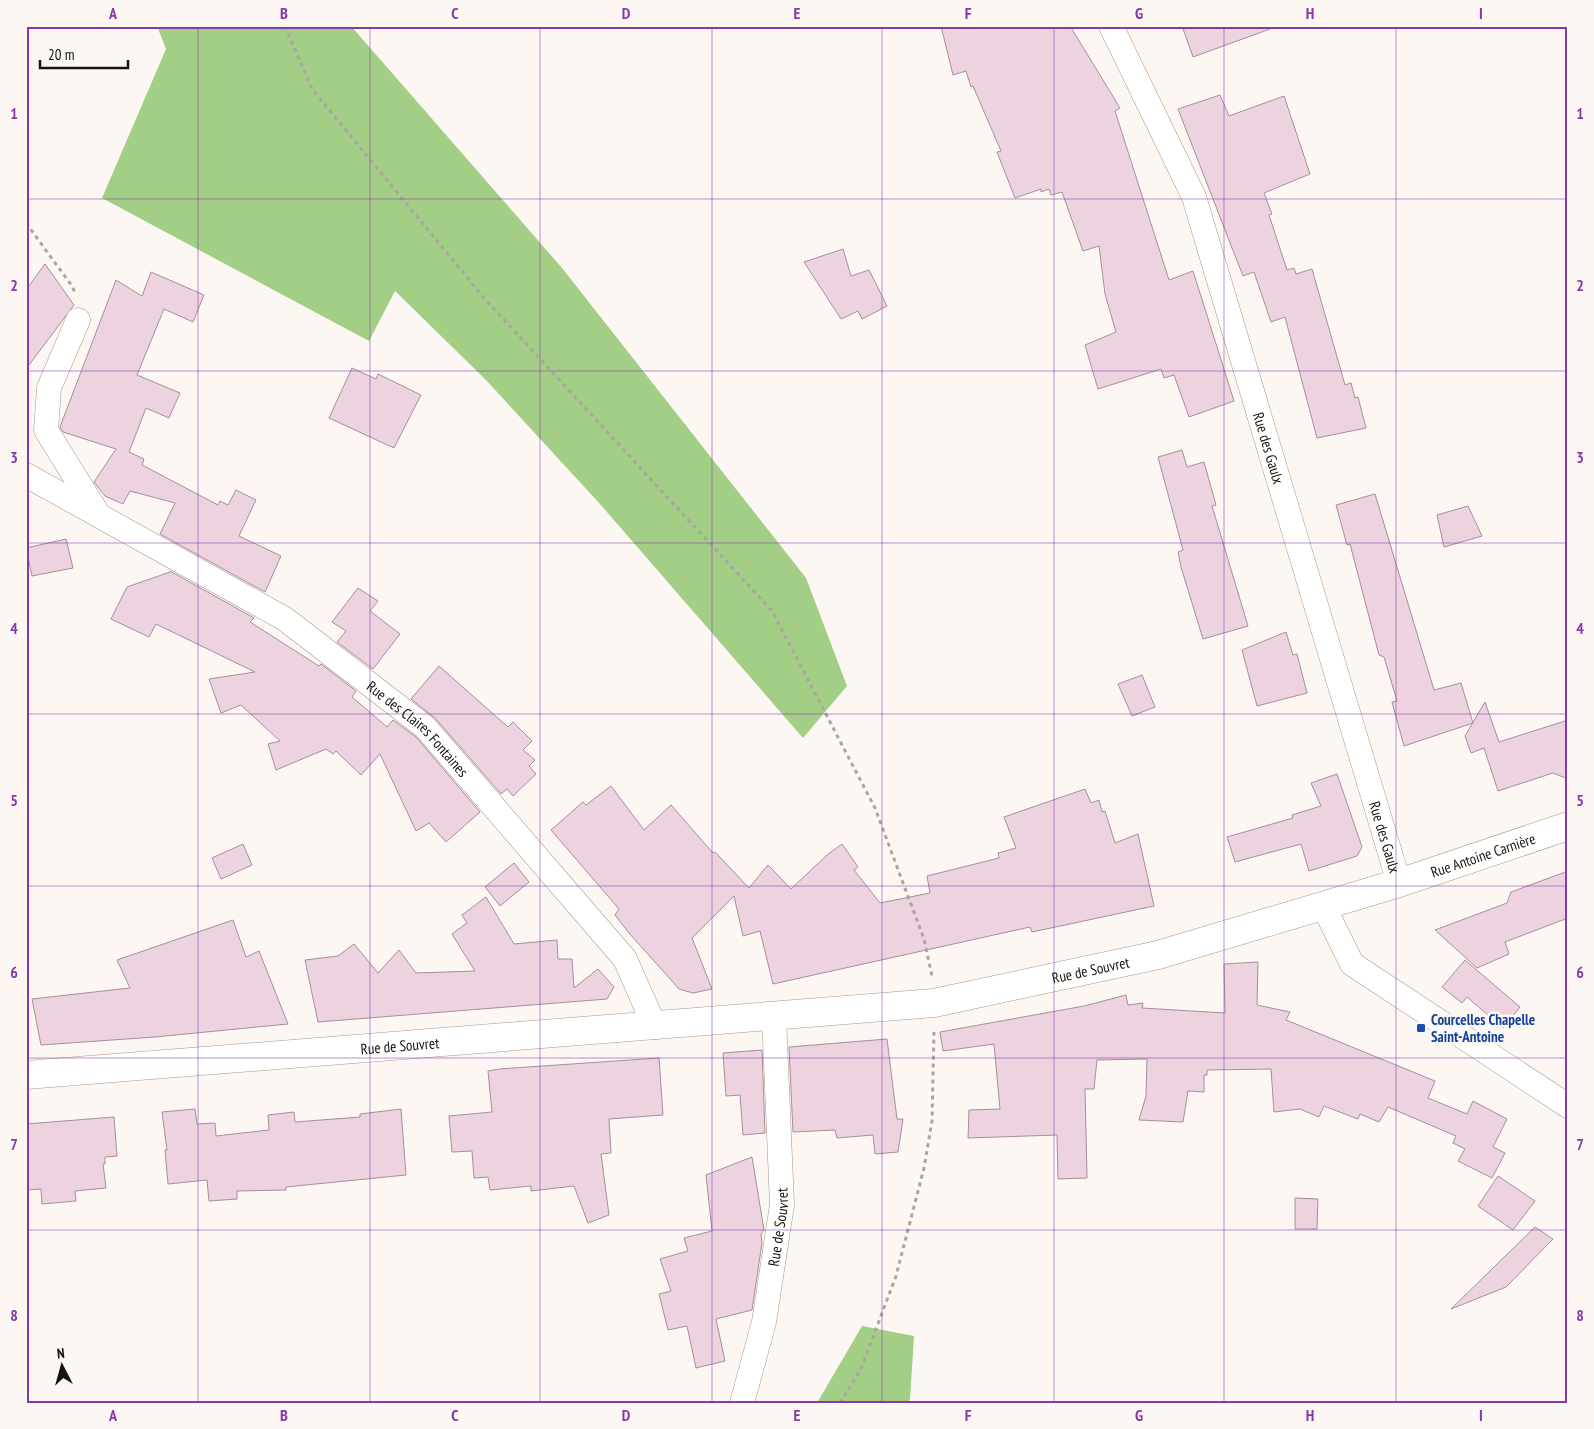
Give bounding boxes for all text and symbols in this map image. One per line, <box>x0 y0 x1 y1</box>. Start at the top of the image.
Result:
text: A <box>108 3 118 23</box>
text: B <box>280 3 288 23</box>
text: C <box>451 3 459 23</box>
text: D <box>622 3 631 23</box>
text: E <box>794 3 801 23</box>
text: F <box>965 3 972 23</box>
text: G <box>1135 3 1143 23</box>
text: H <box>1306 3 1314 23</box>
text: I <box>1479 3 1483 23</box>
scale bar <box>40 38 128 70</box>
text: 20 m <box>48 45 74 64</box>
text: 1 <box>10 103 18 123</box>
text: 1 <box>1576 103 1584 123</box>
text: 2 <box>10 275 18 295</box>
text: 2 <box>1576 275 1584 295</box>
street label: Rue des Gaulx <box>1249 410 1289 486</box>
text: 3 <box>10 447 18 467</box>
text: 3 <box>1576 447 1584 467</box>
text: 4 <box>10 618 18 638</box>
text: 4 <box>1576 618 1584 638</box>
street label: Rue des Claires Fontaines <box>363 676 473 780</box>
text: 5 <box>10 790 18 810</box>
text: 5 <box>1576 790 1584 810</box>
street label: Rue des Gaulx <box>1366 799 1405 875</box>
street label: Rue Antoine Carnière <box>1428 828 1538 881</box>
street label: Rue de Souvret <box>1050 952 1131 987</box>
text: 6 <box>10 962 18 982</box>
text: 6 <box>1576 962 1584 982</box>
place label: Courcelles Chapelle Saint-Antoine <box>1431 1010 1535 1046</box>
marker: Courcelles Chapelle Saint-Antoine <box>1415 1022 1427 1034</box>
street label: Rue de Souvret <box>360 1033 440 1058</box>
text: 7 <box>10 1134 18 1154</box>
text: 7 <box>1576 1134 1584 1154</box>
street label: Rue de Souvret <box>763 1188 792 1267</box>
text: 8 <box>10 1305 18 1325</box>
text: 8 <box>1576 1305 1584 1325</box>
north arrow <box>38 1342 88 1392</box>
text: N <box>56 1344 65 1362</box>
text: A <box>108 1405 118 1425</box>
text: B <box>280 1405 288 1425</box>
text: C <box>451 1405 459 1425</box>
text: D <box>622 1405 631 1425</box>
text: E <box>794 1405 801 1425</box>
text: F <box>965 1405 972 1425</box>
text: G <box>1135 1405 1143 1425</box>
text: H <box>1306 1405 1314 1425</box>
text: I <box>1479 1405 1483 1425</box>

